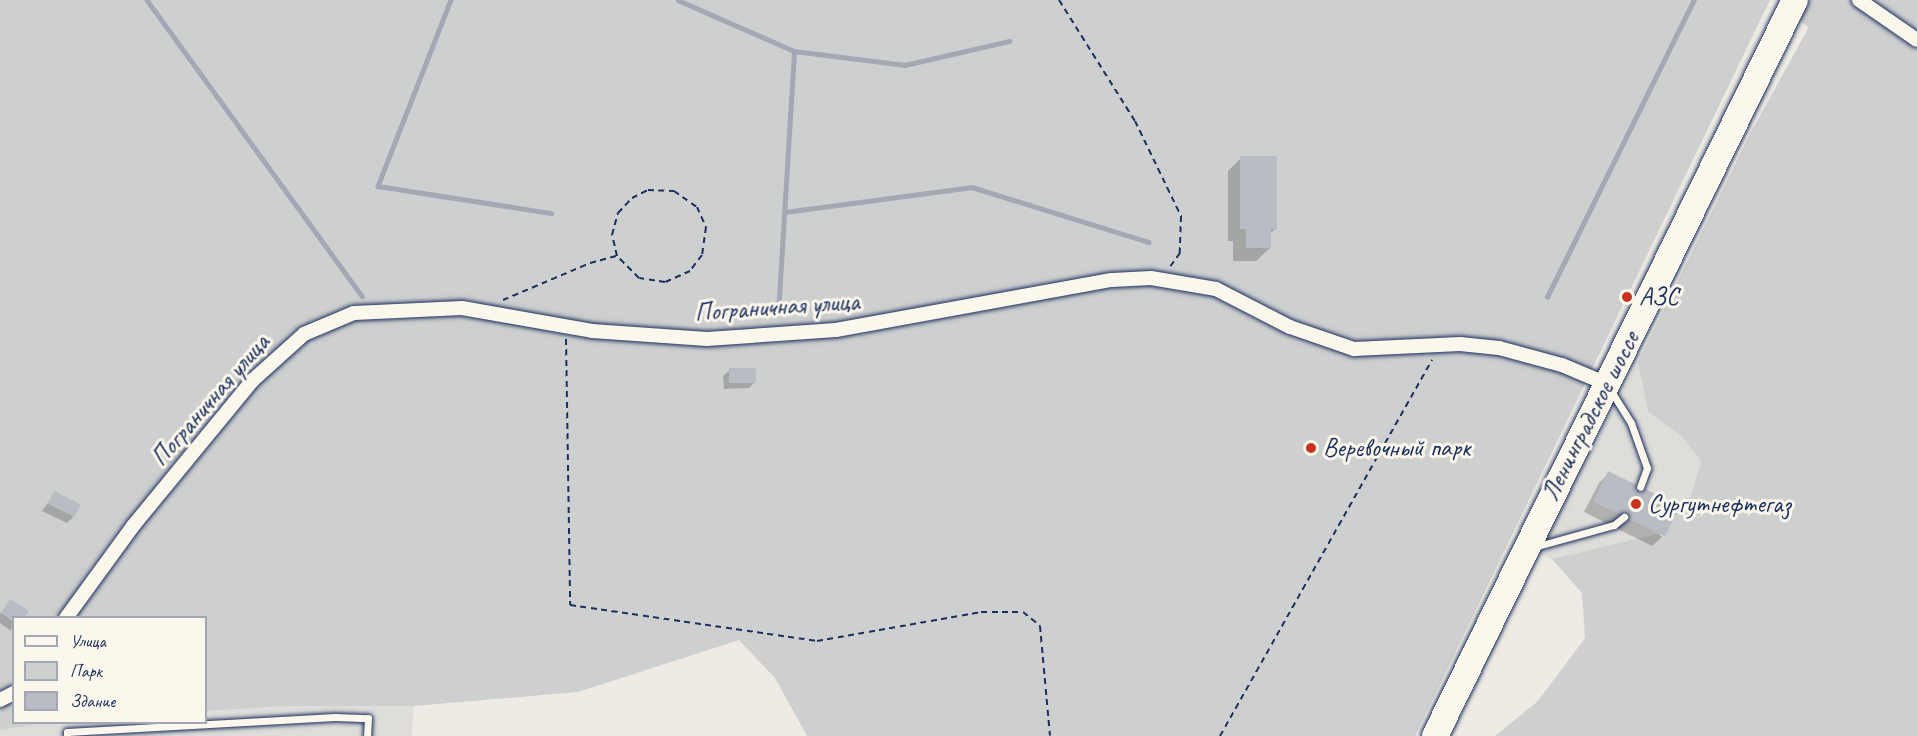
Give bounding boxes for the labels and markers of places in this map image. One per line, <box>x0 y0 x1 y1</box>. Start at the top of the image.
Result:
place label: АЗС <box>1639 281 1678 313</box>
marker: АЗС <box>1620 290 1634 304</box>
place label: Веревочный парк <box>1323 432 1470 464</box>
marker: Веревочный парк <box>1304 441 1318 455</box>
place label: Сургутнефтегаз <box>1648 488 1791 520</box>
marker: Сургутнефтегаз <box>1629 497 1643 511</box>

